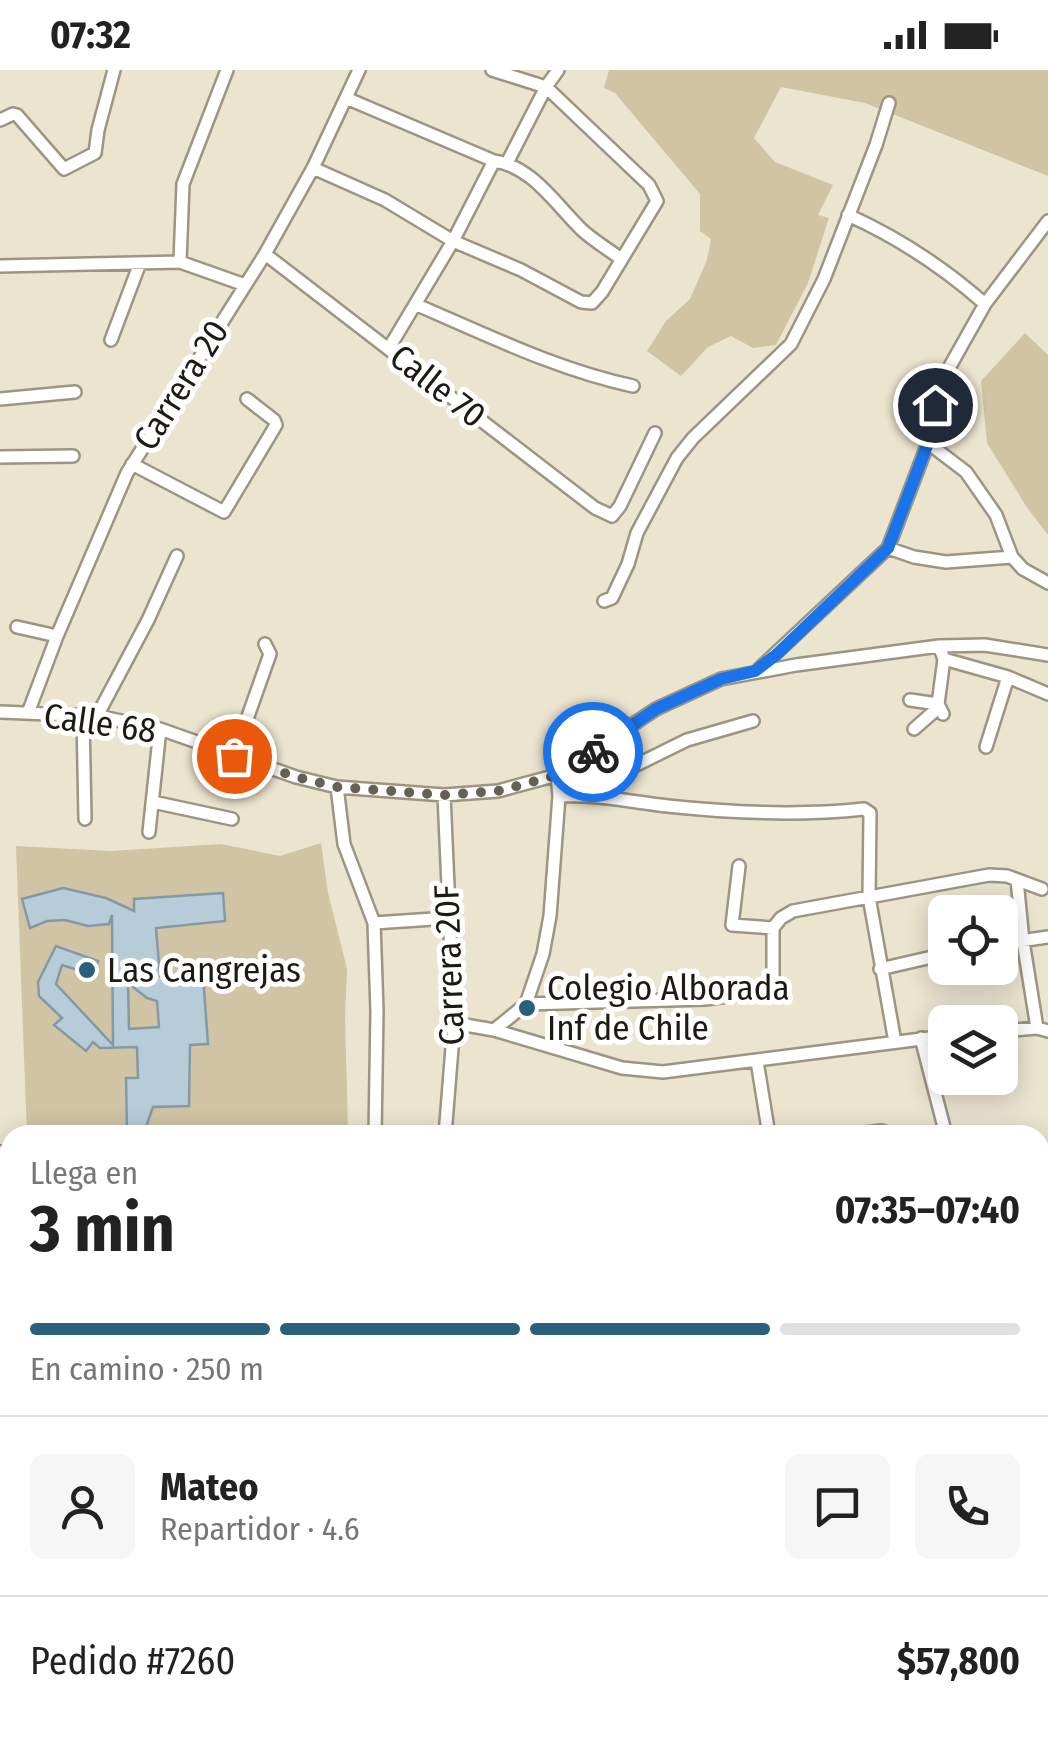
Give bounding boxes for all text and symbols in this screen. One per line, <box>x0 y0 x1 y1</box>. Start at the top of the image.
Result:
text: 07:32 <box>50 12 131 58</box>
street label: Carrera 20 <box>125 312 237 458</box>
street label: Calle 70 <box>382 336 494 436</box>
pin <box>893 363 978 448</box>
icon: home <box>908 378 963 433</box>
street label: Calle 68 <box>41 694 159 752</box>
courier <box>543 702 643 802</box>
pin <box>192 714 277 799</box>
icon: bike <box>566 725 621 780</box>
icon: bag <box>207 729 262 784</box>
street label: Carrera 20F <box>425 884 473 1046</box>
map controls <box>928 895 1018 1095</box>
button: locate <box>928 895 1018 985</box>
place label: Las Cangrejas <box>107 949 301 991</box>
marker: Las Cangrejas <box>76 959 98 981</box>
place label: Colegio Alborada Inf de Chile <box>547 967 790 1049</box>
marker: Colegio Alborada Inf de Chile <box>516 997 538 1019</box>
button: layers <box>928 1005 1018 1095</box>
text: Llega en <box>30 1154 138 1192</box>
text: 07:35–07:40 <box>835 1187 1020 1233</box>
text: 3 min <box>30 1190 175 1268</box>
text: En camino · 250 m <box>30 1350 264 1388</box>
button: person <box>30 1454 135 1559</box>
button: chat <box>785 1454 890 1559</box>
button: phone <box>915 1454 1020 1559</box>
text: Mateo <box>160 1464 259 1510</box>
text: Repartidor · 4.6 <box>160 1510 360 1548</box>
text: Pedido #7260 <box>30 1638 235 1684</box>
text: $57,800 <box>897 1638 1020 1684</box>

